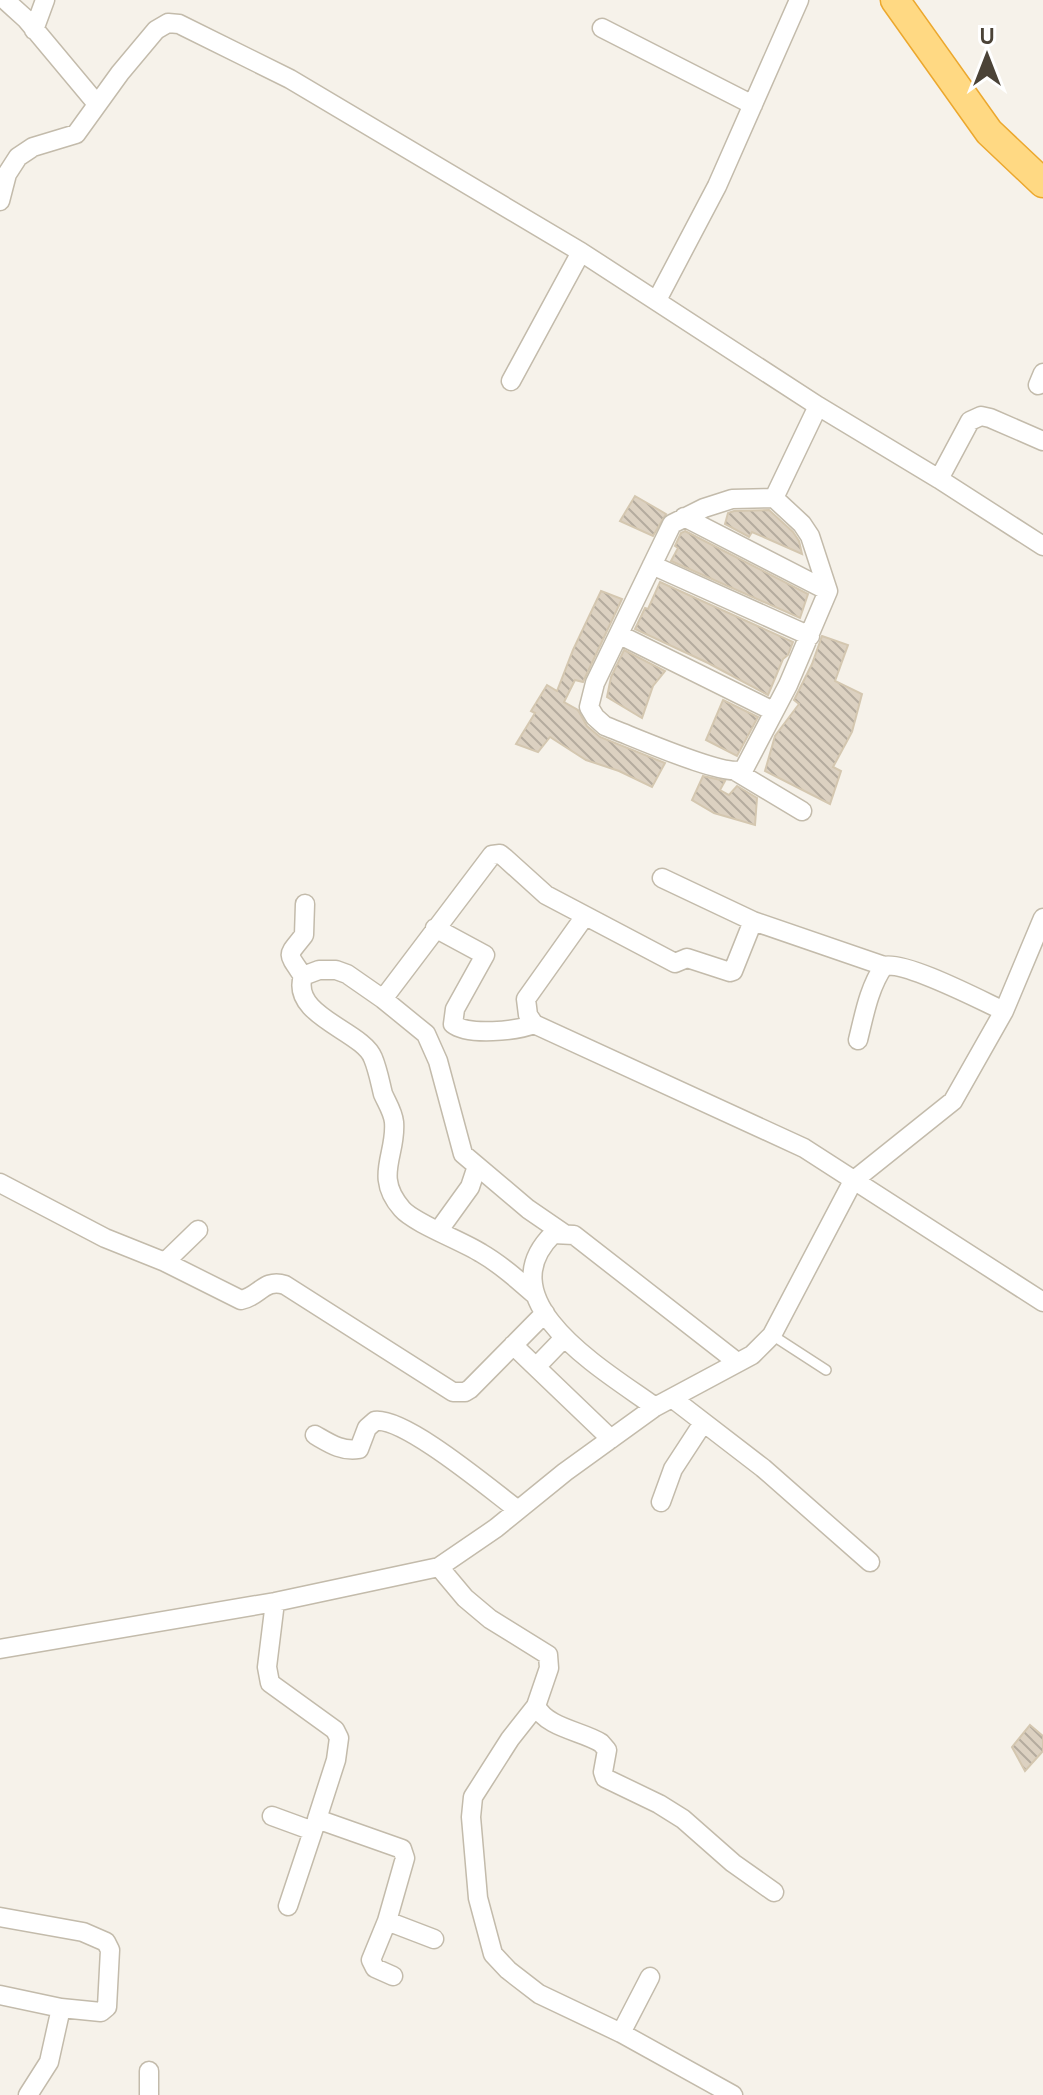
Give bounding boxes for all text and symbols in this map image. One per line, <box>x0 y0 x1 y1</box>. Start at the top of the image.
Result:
north arrow <box>947 16 1027 96</box>
text: U <box>979 25 995 52</box>

